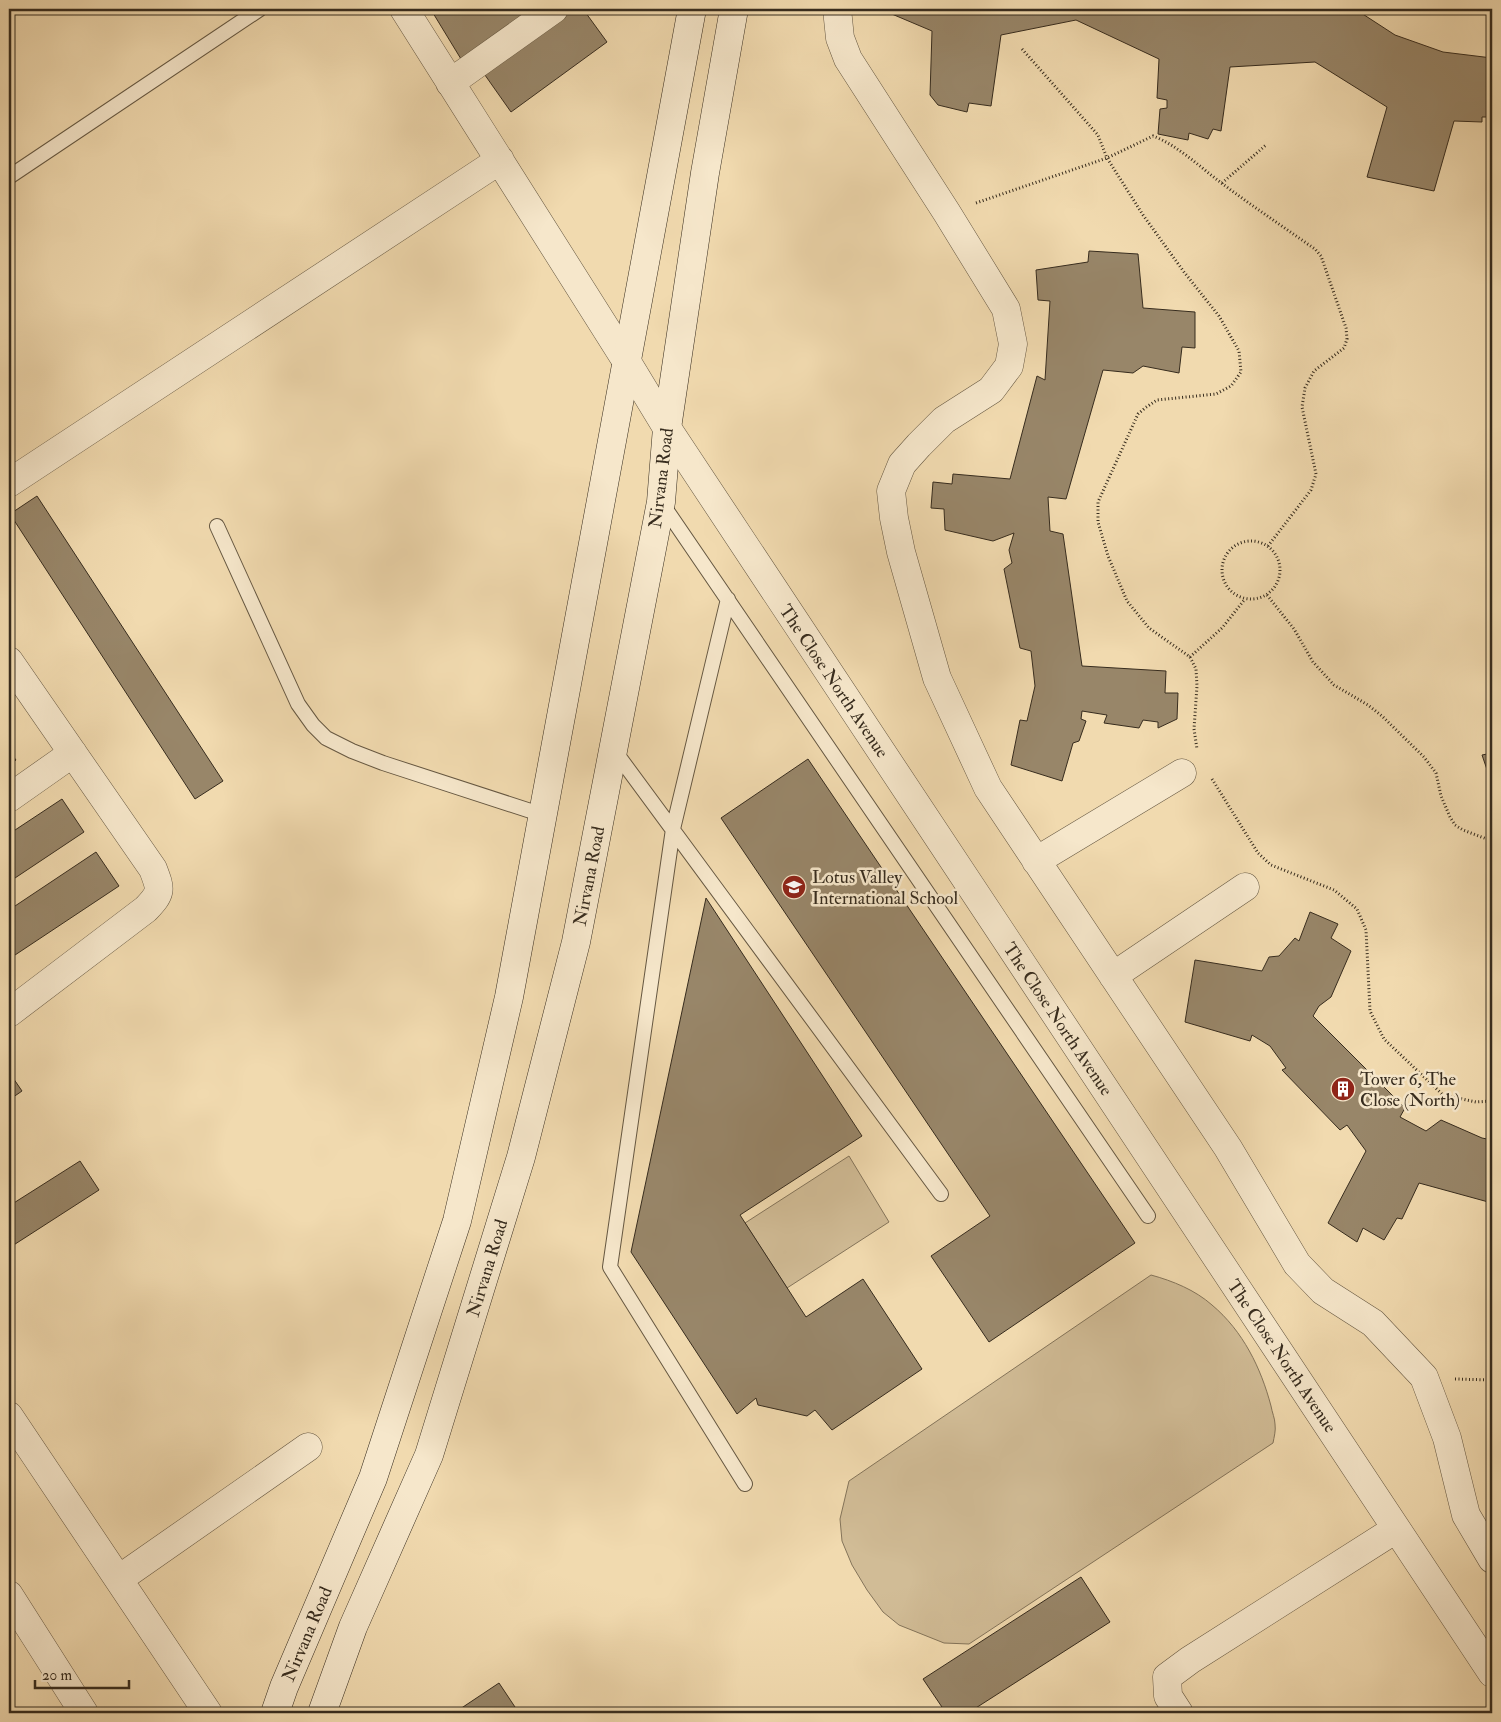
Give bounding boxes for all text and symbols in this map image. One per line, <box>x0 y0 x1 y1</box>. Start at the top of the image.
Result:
street label: Nirvana Road <box>644 426 679 530</box>
street label: The Close North Avenue <box>774 600 894 763</box>
street label: Nirvana Road <box>569 824 610 928</box>
place label: Lotus Valley International School <box>812 866 958 910</box>
school or university icon: Lotus Valley International School <box>781 874 807 900</box>
street label: The Close North Avenue <box>998 938 1118 1101</box>
place label: Tower 6, The Close (North) <box>1360 1068 1460 1112</box>
building icon: Tower 6, The Close (North) <box>1330 1076 1356 1102</box>
street label: Nirvana Road <box>462 1216 513 1320</box>
street label: The Close North Avenue <box>1222 1275 1342 1438</box>
street label: Nirvana Road <box>277 1583 338 1685</box>
scale bar <box>35 1657 129 1689</box>
text: 20 m <box>42 1666 72 1685</box>

